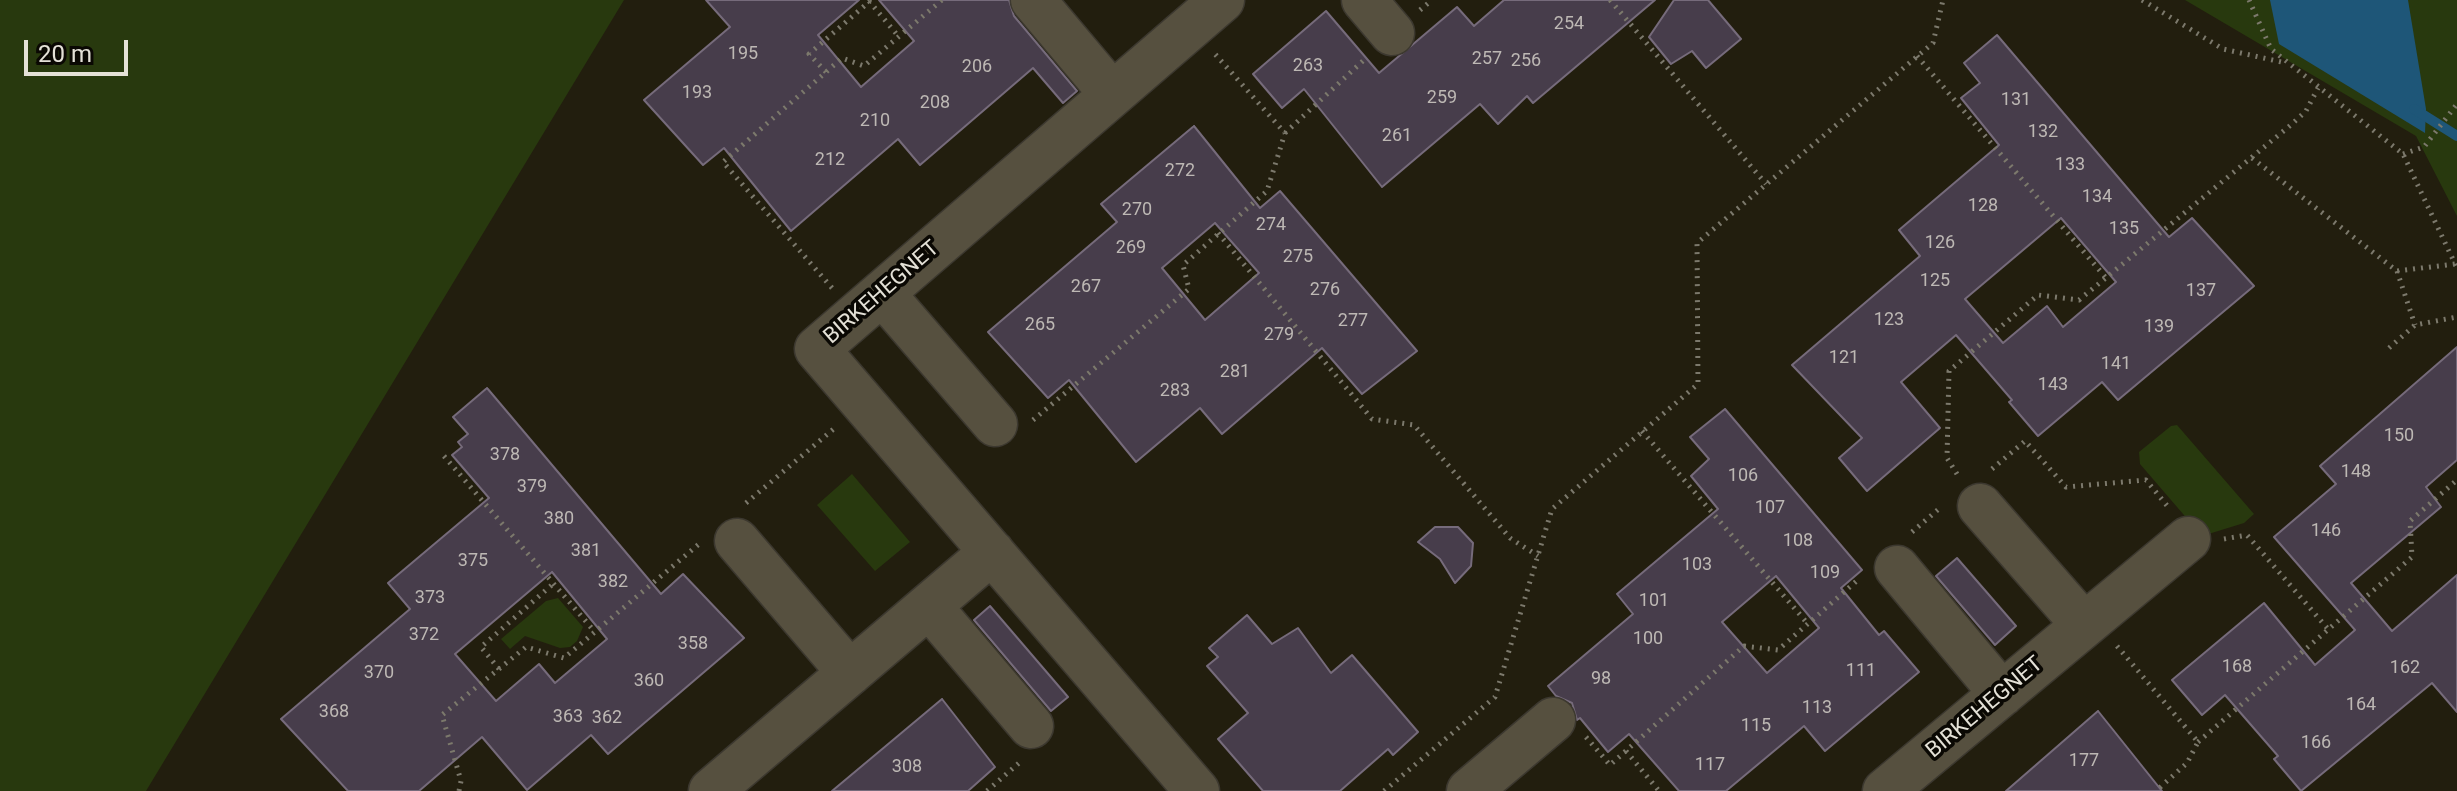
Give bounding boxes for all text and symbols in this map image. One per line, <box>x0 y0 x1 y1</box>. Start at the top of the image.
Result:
house number: 254 <box>1554 13 1584 35</box>
scale bar <box>28 24 132 74</box>
text: 20 m <box>38 40 92 68</box>
house number: 195 <box>728 43 758 65</box>
house number: 257 <box>1472 48 1502 70</box>
house number: 256 <box>1511 50 1541 72</box>
house number: 263 <box>1293 55 1323 77</box>
house number: 206 <box>962 56 992 78</box>
house number: 193 <box>682 82 712 104</box>
house number: 259 <box>1427 87 1457 109</box>
house number: 131 <box>2001 89 2031 111</box>
house number: 208 <box>920 92 950 114</box>
house number: 210 <box>860 110 890 132</box>
house number: 132 <box>2028 121 2058 143</box>
house number: 261 <box>1382 125 1412 147</box>
house number: 212 <box>815 149 845 171</box>
house number: 133 <box>2055 154 2085 176</box>
house number: 272 <box>1165 160 1195 182</box>
house number: 134 <box>2082 186 2112 208</box>
house number: 128 <box>1968 195 1998 217</box>
house number: 270 <box>1122 199 1152 221</box>
house number: 274 <box>1256 214 1286 236</box>
house number: 135 <box>2109 218 2139 240</box>
house number: 126 <box>1925 232 1955 254</box>
street label: BIRKEHEGNET <box>819 236 945 350</box>
house number: 269 <box>1116 237 1146 259</box>
house number: 275 <box>1283 246 1313 268</box>
house number: 125 <box>1920 270 1950 292</box>
house number: 267 <box>1071 276 1101 298</box>
house number: 276 <box>1310 279 1340 301</box>
house number: 137 <box>2186 280 2216 302</box>
house number: 123 <box>1874 309 1904 331</box>
house number: 277 <box>1338 310 1368 332</box>
house number: 265 <box>1025 314 1055 336</box>
house number: 139 <box>2144 316 2174 338</box>
house number: 279 <box>1264 324 1294 346</box>
house number: 121 <box>1829 347 1859 369</box>
house number: 141 <box>2101 353 2131 375</box>
house number: 281 <box>1220 361 1250 383</box>
house number: 143 <box>2038 374 2068 396</box>
house number: 283 <box>1160 380 1190 402</box>
house number: 150 <box>2384 425 2414 447</box>
house number: 378 <box>490 444 520 466</box>
house number: 148 <box>2341 461 2371 483</box>
house number: 106 <box>1728 465 1758 487</box>
house number: 379 <box>517 476 547 498</box>
house number: 107 <box>1755 497 1785 519</box>
house number: 380 <box>544 508 574 530</box>
house number: 146 <box>2311 520 2341 542</box>
house number: 108 <box>1783 530 1813 552</box>
house number: 381 <box>571 540 601 562</box>
house number: 375 <box>458 550 488 572</box>
house number: 103 <box>1682 554 1712 576</box>
house number: 109 <box>1810 562 1840 584</box>
house number: 382 <box>598 571 628 593</box>
house number: 373 <box>415 587 445 609</box>
house number: 101 <box>1639 590 1669 612</box>
house number: 372 <box>409 624 439 646</box>
house number: 100 <box>1633 628 1663 650</box>
house number: 358 <box>678 633 708 655</box>
street label: BIRKEHEGNET <box>1921 652 2049 764</box>
house number: 168 <box>2222 656 2252 678</box>
house number: 162 <box>2390 657 2420 679</box>
house number: 111 <box>1846 660 1876 682</box>
house number: 370 <box>364 662 394 684</box>
house number: 98 <box>1591 668 1611 690</box>
house number: 360 <box>634 670 664 692</box>
house number: 164 <box>2346 694 2376 716</box>
house number: 113 <box>1802 697 1832 719</box>
house number: 368 <box>319 701 349 723</box>
house number: 363 <box>553 706 583 728</box>
house number: 362 <box>592 707 622 729</box>
house number: 115 <box>1741 715 1771 737</box>
house number: 166 <box>2301 732 2331 754</box>
house number: 177 <box>2069 750 2099 772</box>
house number: 117 <box>1695 754 1725 776</box>
house number: 308 <box>892 756 922 778</box>

